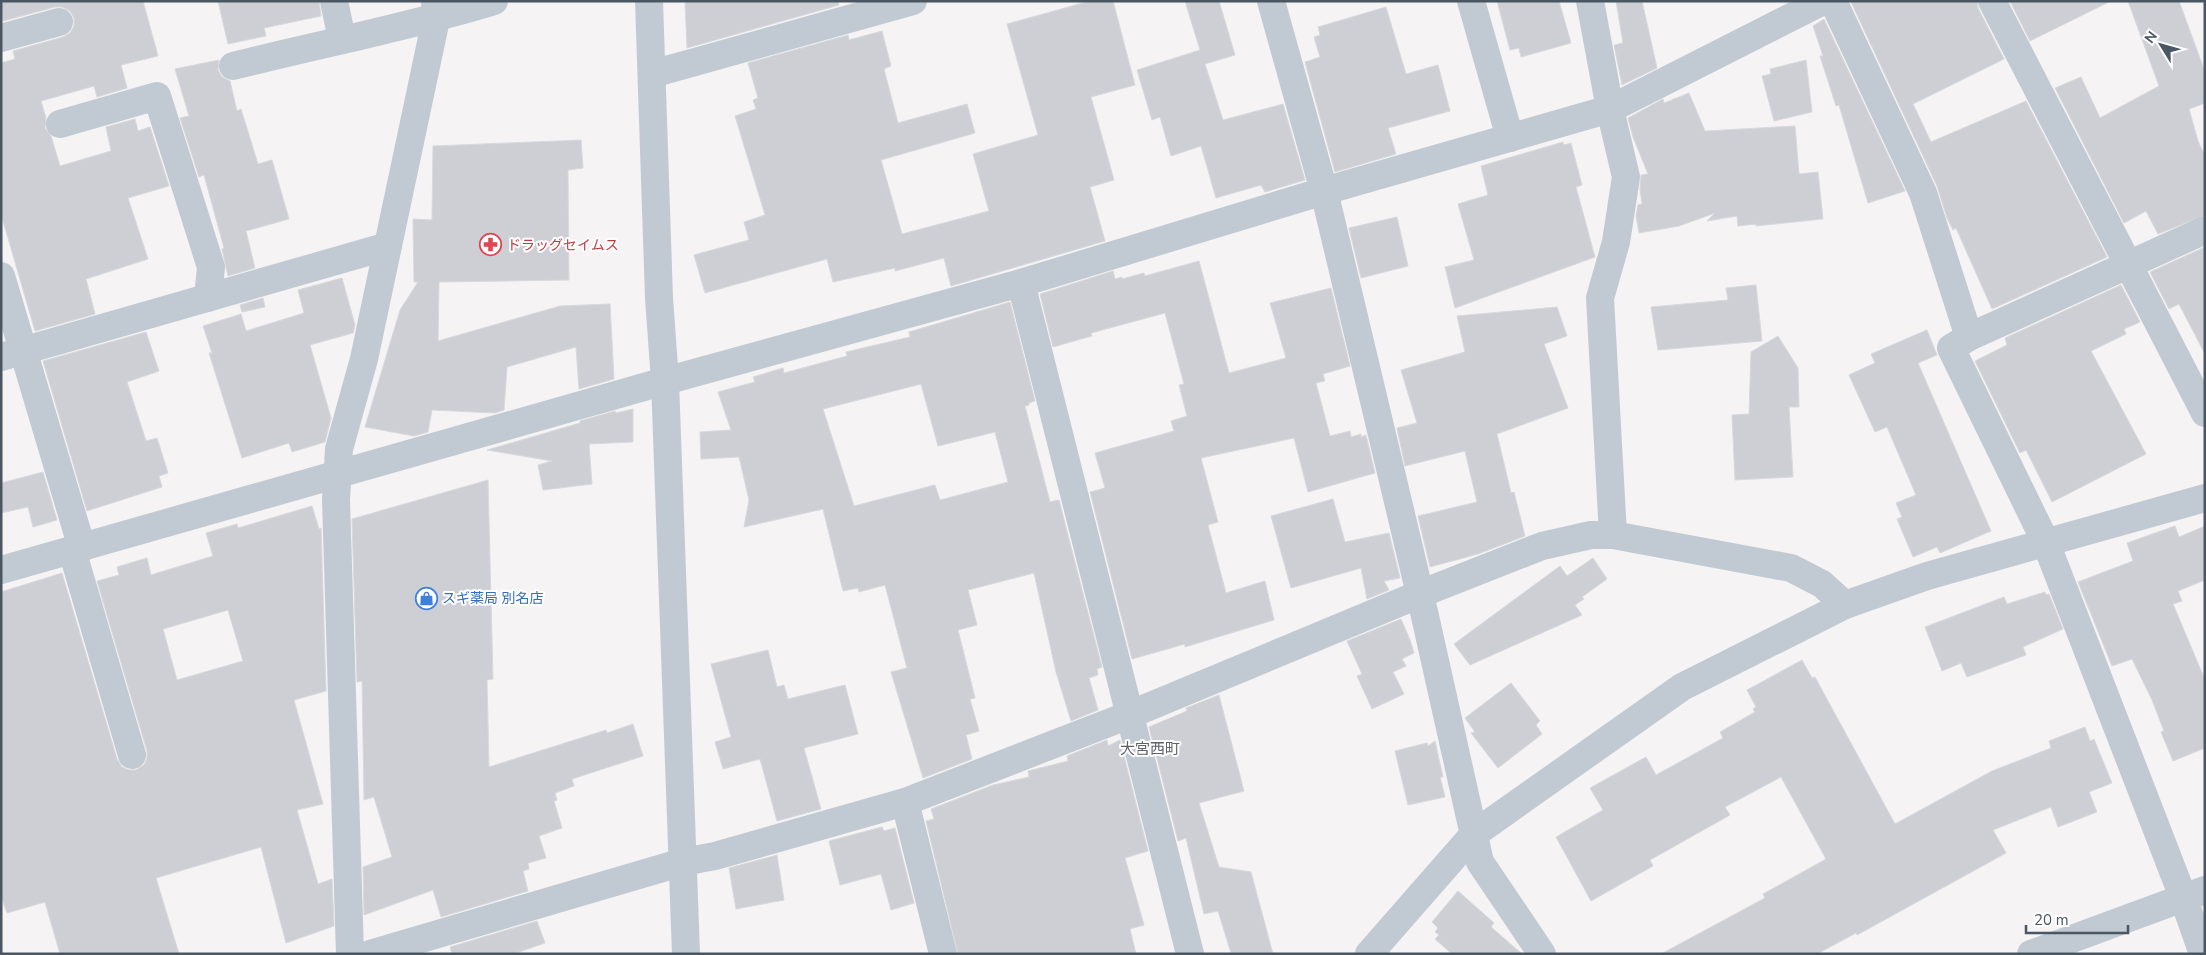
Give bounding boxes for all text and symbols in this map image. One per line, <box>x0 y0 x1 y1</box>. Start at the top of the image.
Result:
north arrow <box>2136 20 2186 70</box>
text: N <box>2140 28 2162 47</box>
pharmacy icon: ドラッグセイムス <box>479 233 503 257</box>
place label: ドラッグセイムス <box>507 236 619 255</box>
shop icon: スギ薬局 別名店 <box>414 586 438 610</box>
place label: スギ薬局 別名店 <box>442 589 544 608</box>
district label: 大宮西町 <box>1120 739 1180 759</box>
scale bar <box>2026 902 2128 934</box>
text: 20 m <box>2034 910 2069 930</box>

